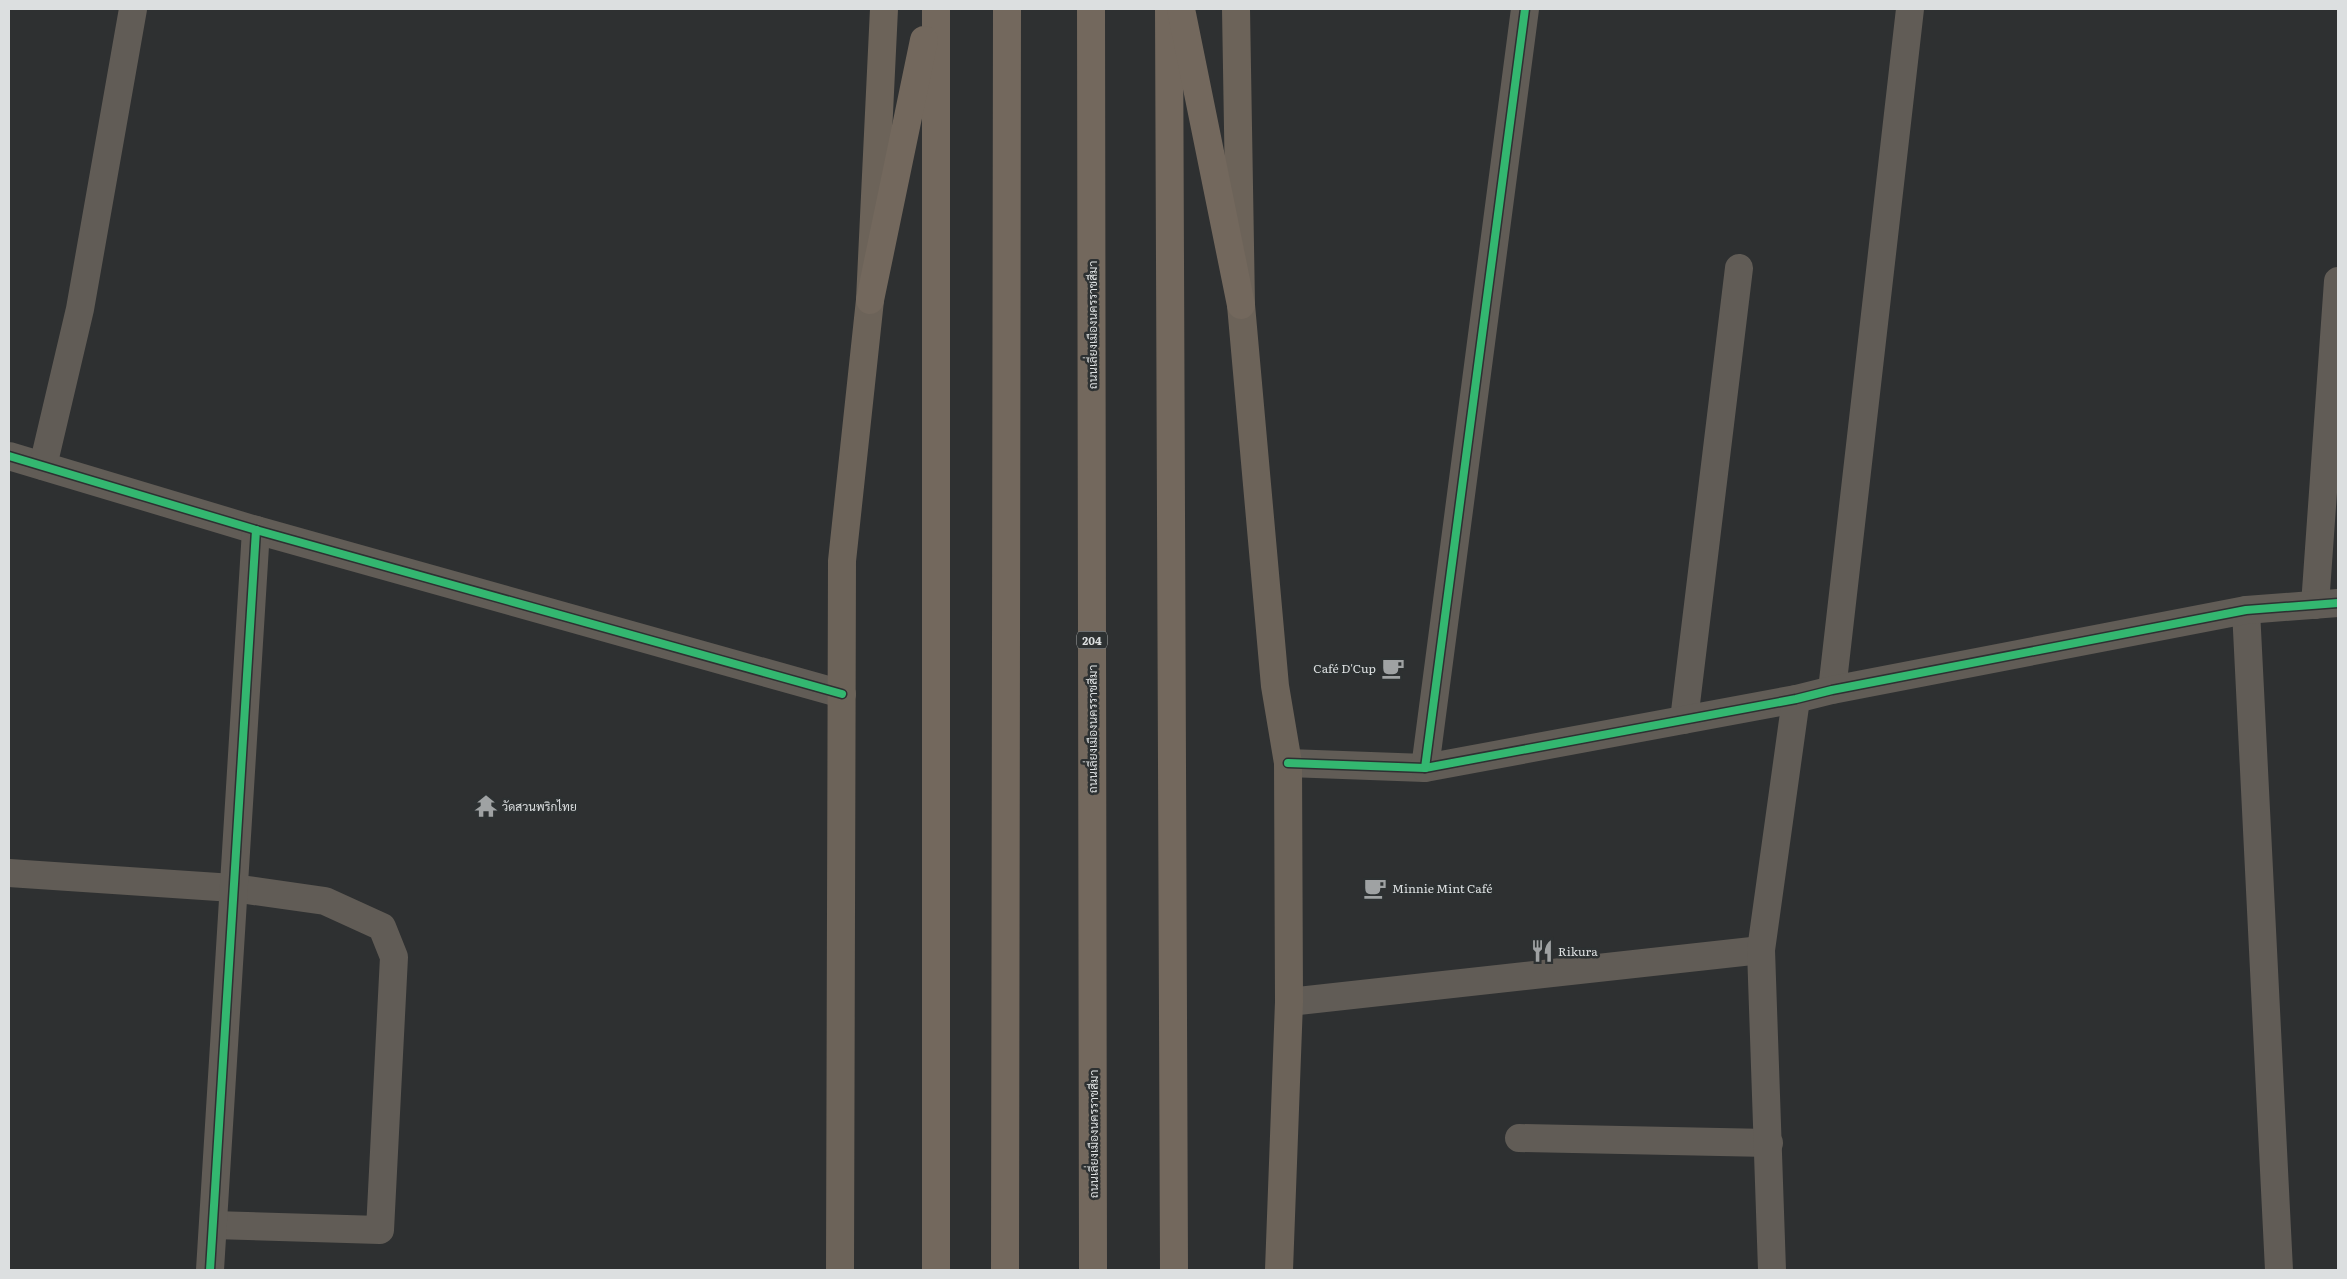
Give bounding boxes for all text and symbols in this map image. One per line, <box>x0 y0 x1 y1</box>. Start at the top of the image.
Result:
street label: ถนนเลี่ยงเมืองนครราชสีมา <box>1082 261 1101 389</box>
road number: 204 <box>1077 632 1107 648</box>
cafe icon: Café D'Cup <box>1380 655 1406 681</box>
place label: Café D'Cup <box>1313 659 1376 677</box>
street label: ถนนเลี่ยงเมืองนครราชสีมา <box>1082 665 1101 793</box>
temple icon: วัดสวนพริกไทย <box>473 793 499 819</box>
place label: วัดสวนพริกไทย <box>502 797 577 815</box>
cafe icon: Minnie Mint Café <box>1362 875 1388 901</box>
place label: Minnie Mint Café <box>1392 879 1493 897</box>
restaurant icon: Rikura <box>1529 938 1555 964</box>
place label: Rikura <box>1558 942 1598 960</box>
street label: ถนนเลี่ยงเมืองนครราชสีมา <box>1083 1070 1102 1198</box>

